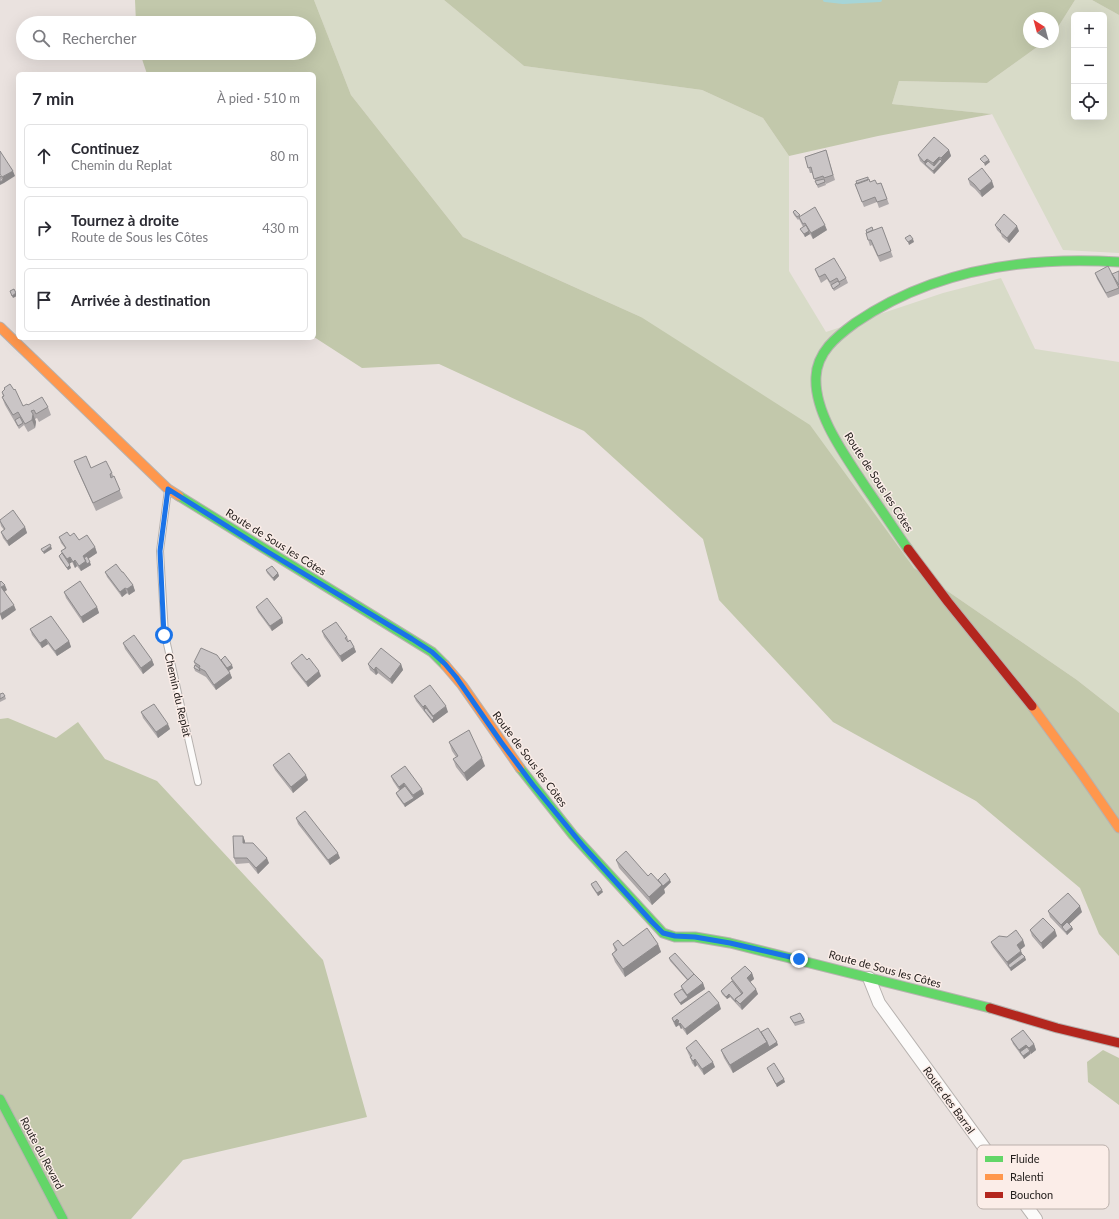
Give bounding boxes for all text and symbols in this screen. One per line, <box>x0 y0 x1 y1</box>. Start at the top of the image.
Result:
north arrow <box>1023 12 1059 48</box>
map controls <box>1071 12 1107 120</box>
button: + <box>1071 12 1107 48</box>
search box <box>16 16 316 60</box>
icon: search <box>30 27 52 49</box>
text: Rechercher <box>62 29 136 47</box>
button: − <box>1071 48 1107 84</box>
button: locate <box>1071 84 1107 120</box>
text: 7 min <box>32 88 74 109</box>
text: À pied · 510 m <box>217 90 300 106</box>
text: Continuez <box>71 139 139 157</box>
icon: ahead <box>33 145 55 167</box>
text: 80 m <box>270 148 299 164</box>
text: Chemin du Replat <box>71 157 172 173</box>
text: Tournez à droite <box>71 211 179 229</box>
icon: right <box>33 217 55 239</box>
text: 430 m <box>262 220 299 236</box>
text: Route de Sous les Côtes <box>71 229 208 245</box>
icon: arrive <box>33 289 55 311</box>
text: Arrivée à destination <box>71 291 210 309</box>
street label: Route de Sous les Côtes <box>842 430 917 534</box>
street label: Route de Sous les Côtes <box>224 505 329 578</box>
route start <box>155 626 173 644</box>
street label: Chemin du Replat <box>163 652 194 738</box>
street label: Route de Sous les Côtes <box>490 708 571 809</box>
street label: Route de Sous les Côtes <box>827 947 943 990</box>
route end <box>790 950 808 968</box>
street label: Route des Barral <box>921 1064 978 1136</box>
street label: Route du Revard <box>18 1115 67 1191</box>
legend <box>977 1145 1109 1209</box>
text: Fluide <box>1010 1152 1040 1165</box>
text: Ralenti <box>1010 1170 1044 1183</box>
text: Bouchon <box>1010 1188 1053 1201</box>

